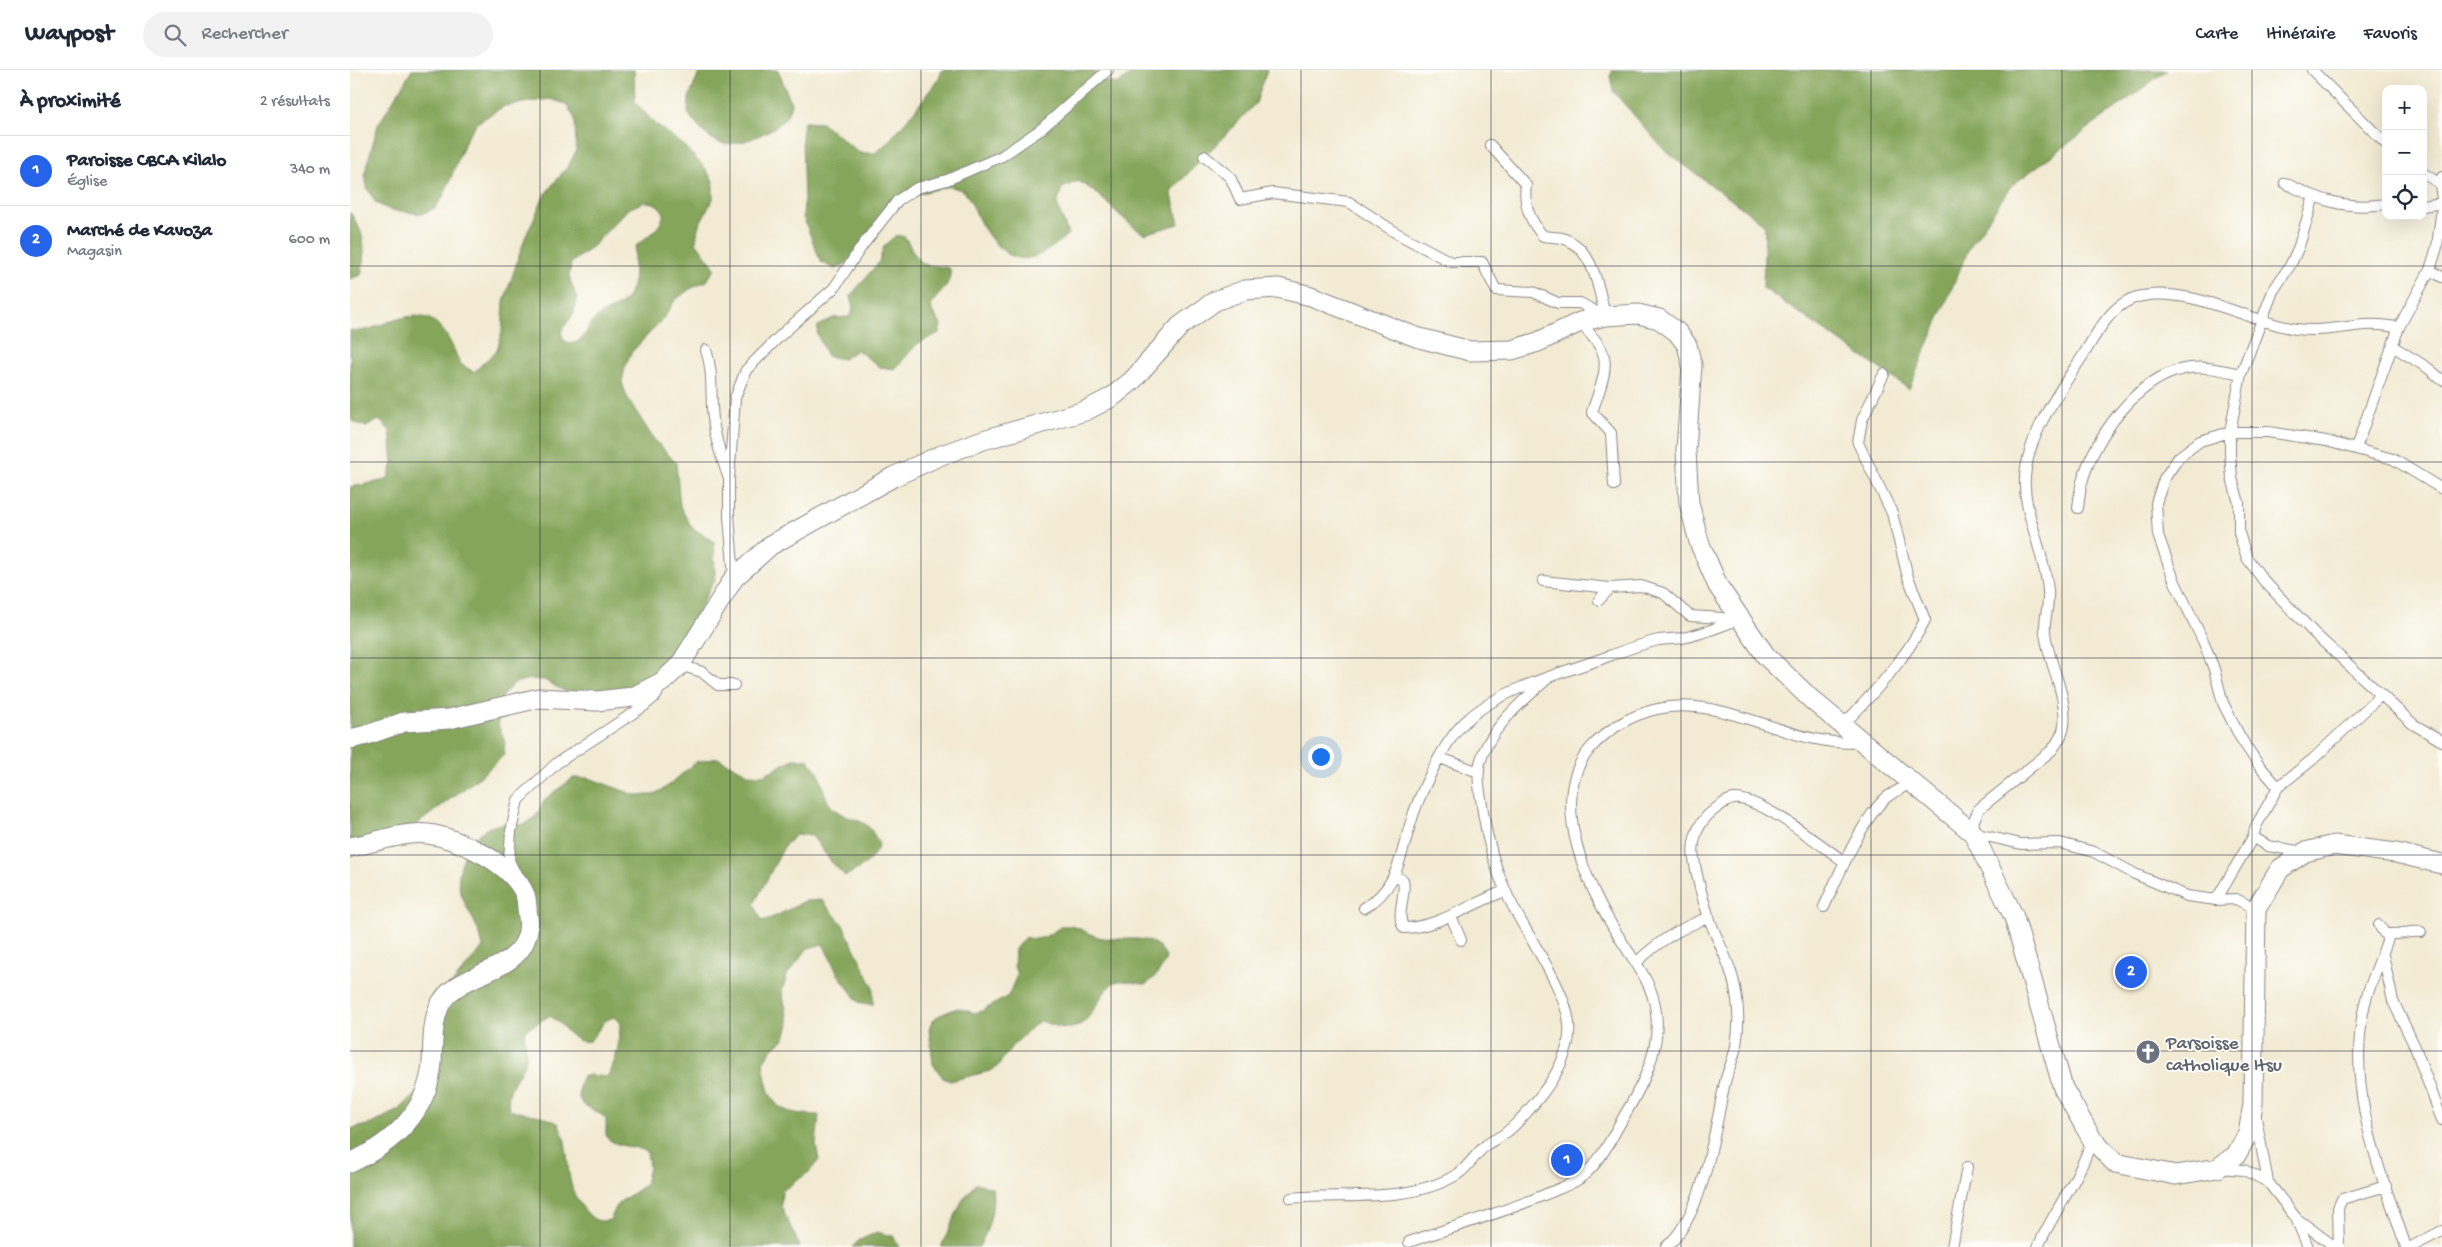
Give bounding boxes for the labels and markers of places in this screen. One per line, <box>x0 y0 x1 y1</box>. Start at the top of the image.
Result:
pin: 2 <box>2115 953 2147 991</box>
place label: Parsoisse catholique Itsu <box>2165 1033 2282 1078</box>
church icon: Parsoisse catholique Itsu <box>2135 1039 2161 1065</box>
pin: 1 <box>1551 1141 1583 1179</box>

